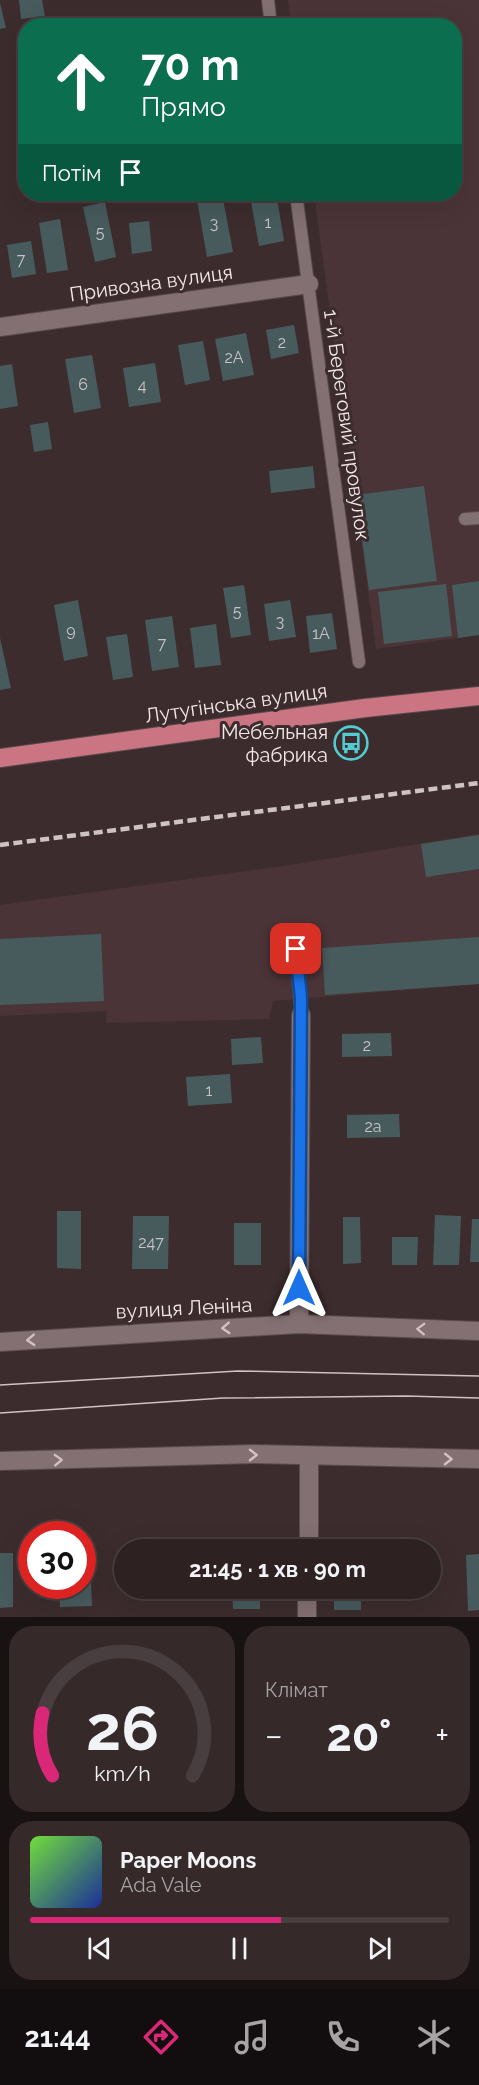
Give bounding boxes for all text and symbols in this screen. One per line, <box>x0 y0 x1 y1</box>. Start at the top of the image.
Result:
text: 70 m <box>141 41 240 90</box>
icon: ahead <box>42 42 120 120</box>
text: Прямо <box>141 91 226 122</box>
icon: arrive <box>114 156 147 189</box>
text: Потім <box>42 160 102 186</box>
house number: 1 <box>265 213 272 232</box>
house number: 3 <box>210 214 218 233</box>
house number: 5 <box>96 223 105 242</box>
house number: 7 <box>17 250 26 269</box>
street label: Привозна вулиця <box>68 260 234 306</box>
street label: 1-й Береговий провулок <box>319 308 375 542</box>
house number: 2 <box>278 333 286 352</box>
house number: 2А <box>224 348 244 367</box>
house number: 6 <box>78 375 88 394</box>
house number: 4 <box>138 376 147 395</box>
house number: 5 <box>233 602 242 621</box>
house number: 3 <box>276 612 284 631</box>
house number: 9 <box>66 621 76 640</box>
house number: 1А <box>312 624 330 643</box>
house number: 7 <box>158 634 167 653</box>
street label: Лутугінська вулиця <box>143 678 329 728</box>
place label: Мебельная фабрика <box>221 720 328 767</box>
bus stop icon: Мебельная фабрика <box>333 725 369 761</box>
pin <box>270 923 321 974</box>
icon: arrive <box>279 932 312 965</box>
house number: 2 <box>363 1036 371 1055</box>
house number: 1 <box>206 1081 213 1100</box>
house number: 2а <box>364 1117 382 1136</box>
house number: 247 <box>138 1233 164 1252</box>
position arrow <box>267 1256 331 1320</box>
street label: вулиця Леніна <box>115 1292 253 1324</box>
one-way arrow <box>221 1322 230 1335</box>
one-way arrow <box>416 1322 425 1335</box>
one-way arrow <box>27 1334 36 1347</box>
one-way arrow <box>249 1449 258 1461</box>
one-way arrow <box>54 1453 63 1466</box>
one-way arrow <box>444 1453 453 1465</box>
speed limit sign: 30 <box>18 1521 96 1599</box>
text: 21:45 · 1 хв · 90 m <box>189 1556 366 1582</box>
text: Клімат <box>265 1678 328 1702</box>
text: 26 <box>85 1691 159 1765</box>
text: 20° <box>326 1709 392 1762</box>
text: − <box>265 1716 283 1755</box>
text: + <box>435 1716 449 1755</box>
text: km/h <box>94 1761 150 1786</box>
text: Paper Moons <box>120 1847 256 1873</box>
text: Ada Vale <box>120 1873 202 1897</box>
icon: previous <box>83 1932 116 1965</box>
icon: pause <box>223 1932 256 1965</box>
icon: next <box>363 1932 396 1965</box>
icon: directions <box>140 2016 182 2058</box>
icon: music <box>231 2016 273 2058</box>
icon: phone <box>322 2016 364 2058</box>
icon: climate <box>413 2016 455 2058</box>
text: 21:44 <box>24 2022 91 2053</box>

